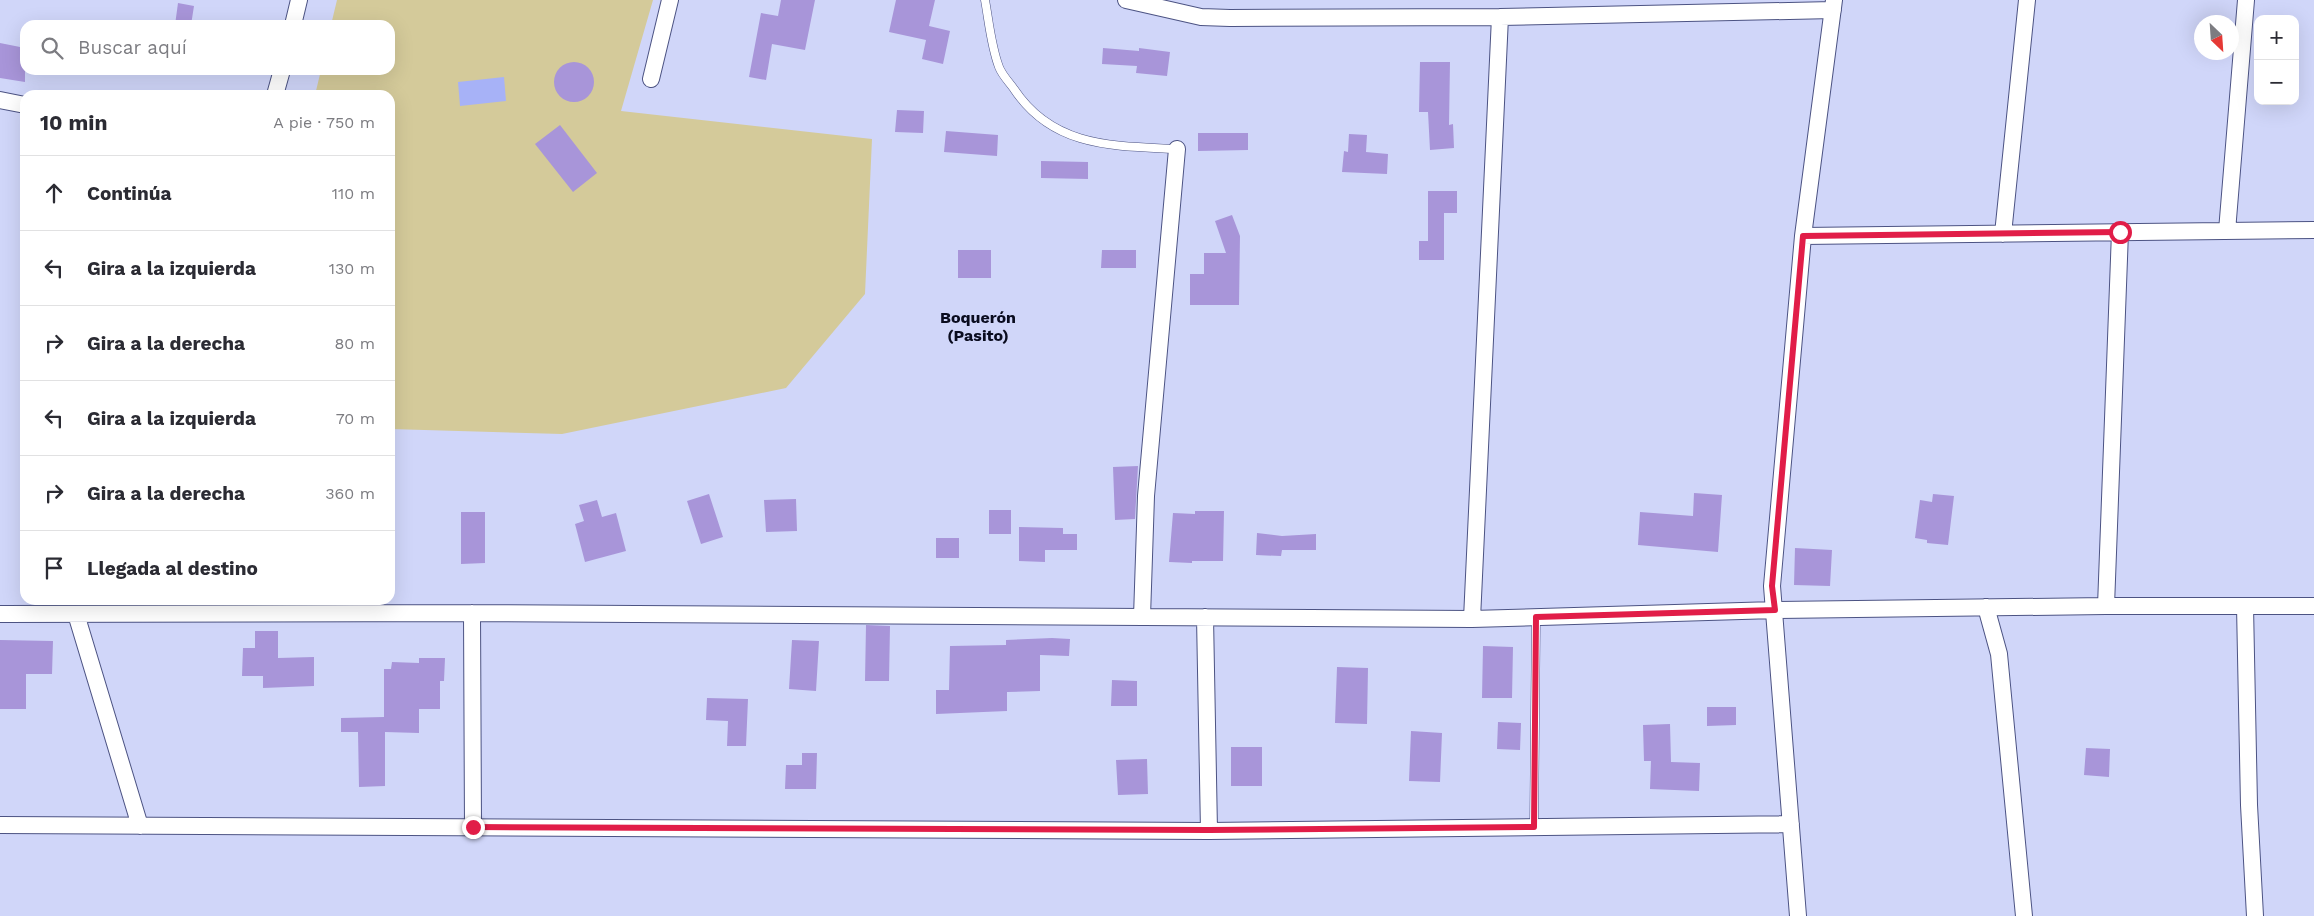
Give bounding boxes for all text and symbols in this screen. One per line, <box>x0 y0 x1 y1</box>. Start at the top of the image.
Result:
north arrow <box>2194 15 2239 60</box>
map controls <box>2254 15 2299 105</box>
button: + <box>2254 15 2299 60</box>
search box <box>20 20 395 75</box>
icon: search <box>38 34 66 62</box>
text: Buscar aquí <box>78 36 187 59</box>
button: − <box>2254 60 2299 105</box>
text: 10 min <box>40 110 107 135</box>
text: A pie · 750 m <box>273 113 375 132</box>
icon: ahead <box>40 179 68 207</box>
text: Continúa <box>87 182 171 205</box>
text: 110 m <box>332 184 375 203</box>
route start <box>2109 221 2132 244</box>
icon: left <box>40 254 68 282</box>
text: Gira a la izquierda <box>87 257 256 280</box>
text: 130 m <box>329 259 375 278</box>
district label: Boquerón (Pasito) <box>940 308 1016 345</box>
icon: right <box>40 329 68 357</box>
text: Gira a la derecha <box>87 332 245 355</box>
text: 80 m <box>334 334 375 353</box>
icon: left <box>40 404 68 432</box>
text: Gira a la izquierda <box>87 407 256 430</box>
text: 70 m <box>336 409 375 428</box>
icon: right <box>40 479 68 507</box>
text: Gira a la derecha <box>87 482 245 505</box>
text: 360 m <box>325 484 375 503</box>
icon: arrive <box>40 554 68 582</box>
text: Llegada al destino <box>87 557 258 580</box>
route end <box>462 816 485 839</box>

